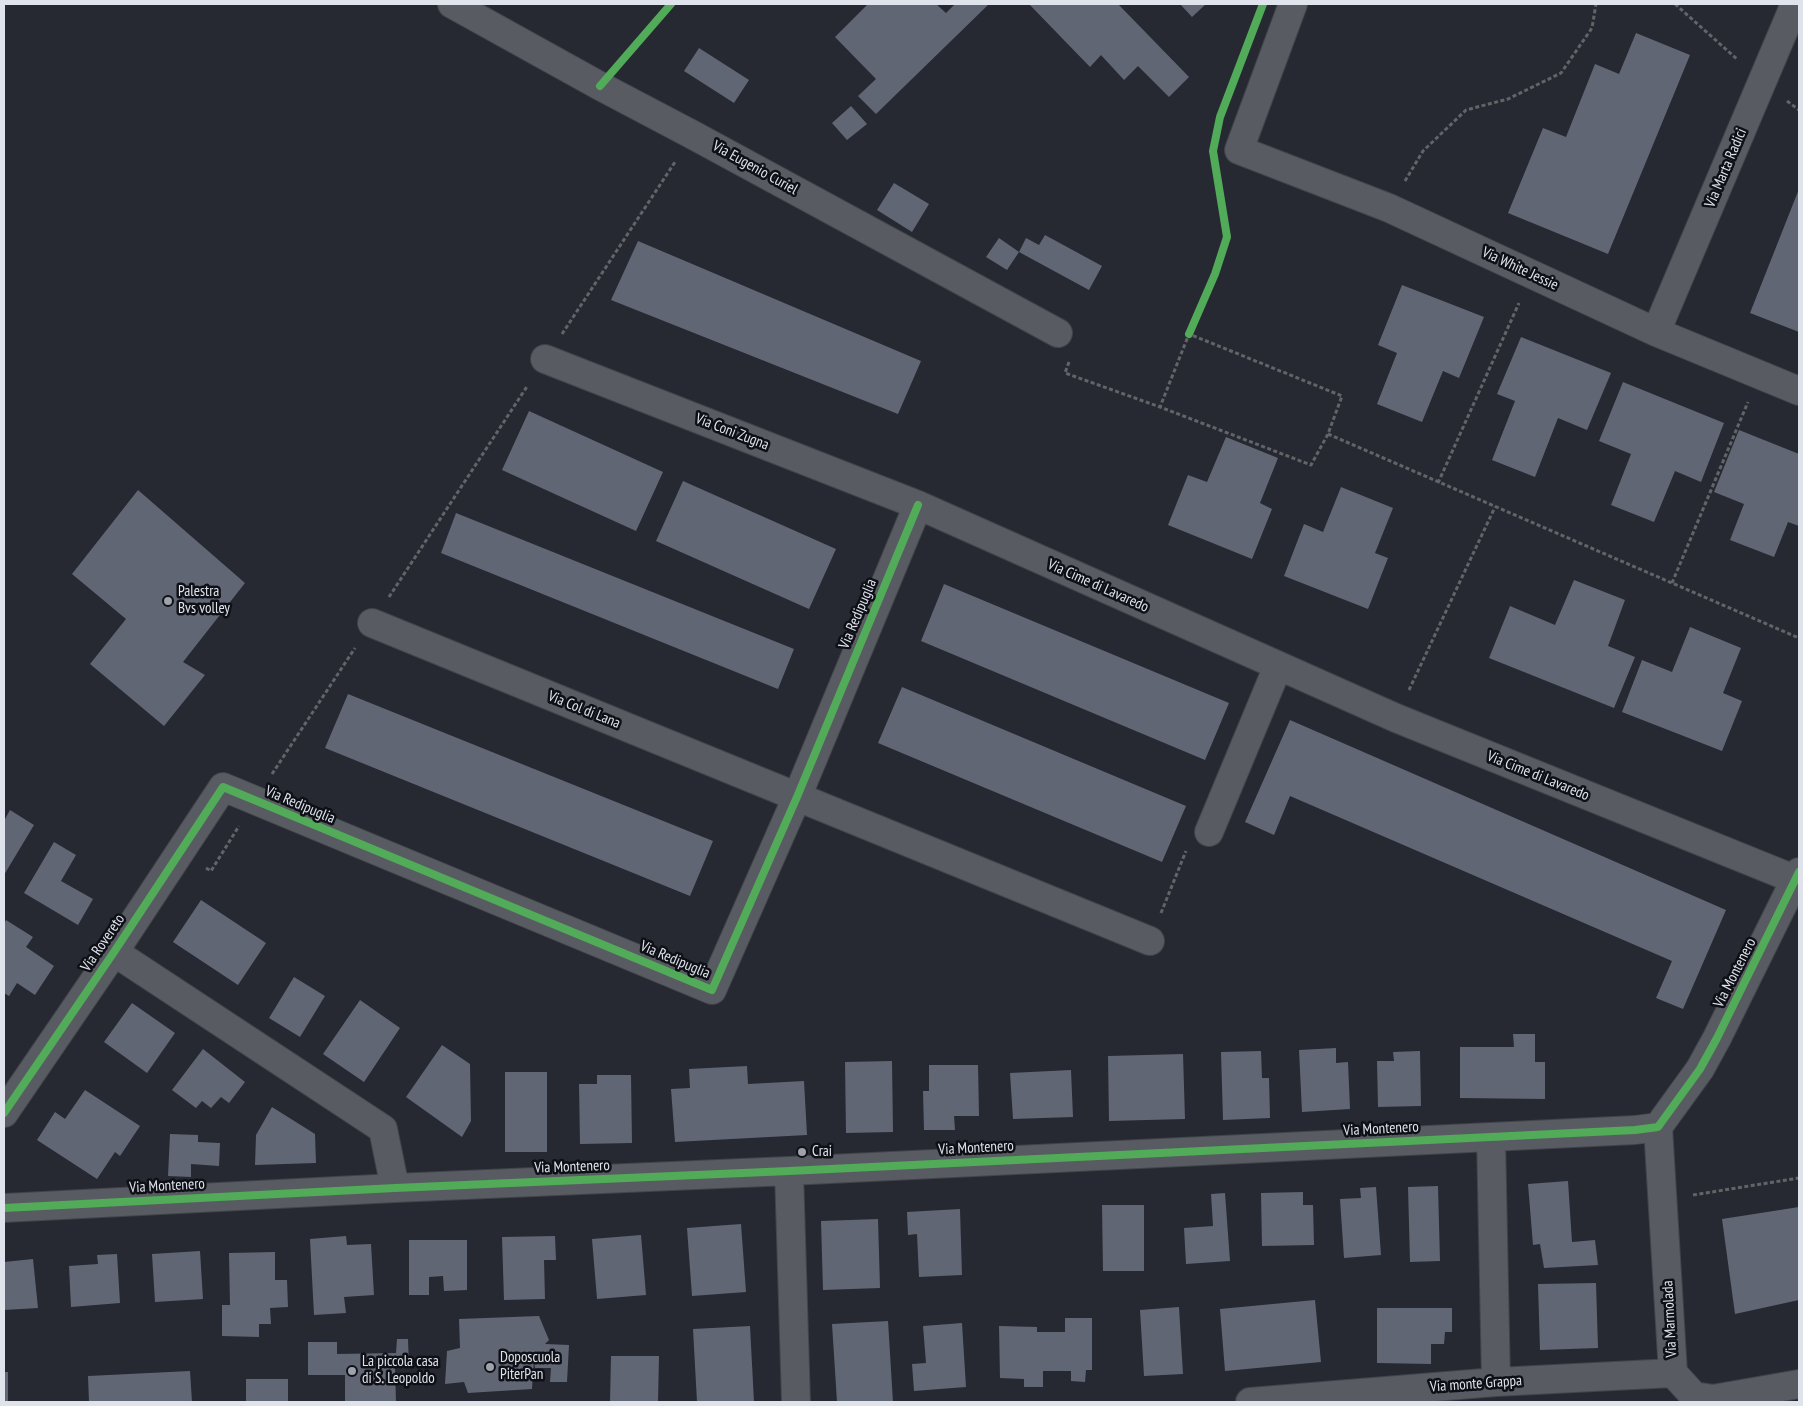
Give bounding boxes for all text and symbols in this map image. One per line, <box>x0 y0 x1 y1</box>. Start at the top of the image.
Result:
street label: Via Marta Radici <box>1701 126 1751 210</box>
street label: Via Eugenio Curiel <box>709 137 801 199</box>
street label: Via White Jessie <box>1479 243 1561 295</box>
street label: Via Coni Zugna <box>693 410 771 454</box>
street label: Via Cime di Lavaredo <box>1045 556 1151 616</box>
street label: Via Redipuglia <box>835 576 881 652</box>
place label: Palestra Bvs volley <box>178 583 230 618</box>
marker: Palestra Bvs volley <box>162 595 174 607</box>
street label: Via Col di Lana <box>545 687 623 733</box>
street label: Via Cime di Lavaredo <box>1484 747 1592 805</box>
street label: Via Redipuglia <box>262 782 338 828</box>
street label: Via Rovereto <box>77 911 129 975</box>
street label: Via Montenero <box>1710 935 1760 1011</box>
street label: Via Redipuglia <box>637 937 713 983</box>
street label: Via Montenero <box>1343 1118 1419 1140</box>
street label: Via Montenero <box>938 1137 1014 1159</box>
place label: Crai <box>812 1143 832 1161</box>
marker: Crai <box>796 1146 808 1158</box>
street label: Via Montenero <box>534 1157 610 1177</box>
street label: Via Montenero <box>129 1175 205 1197</box>
street label: Via Marmolada <box>1659 1280 1681 1358</box>
place label: Doposcuola PiterPan <box>500 1349 560 1384</box>
place label: La piccola casa di S. Leopoldo <box>362 1353 439 1388</box>
marker: Doposcuola PiterPan <box>484 1361 496 1373</box>
marker: La piccola casa di S. Leopoldo <box>346 1365 358 1377</box>
street label: Via monte Grappa <box>1429 1372 1523 1396</box>

